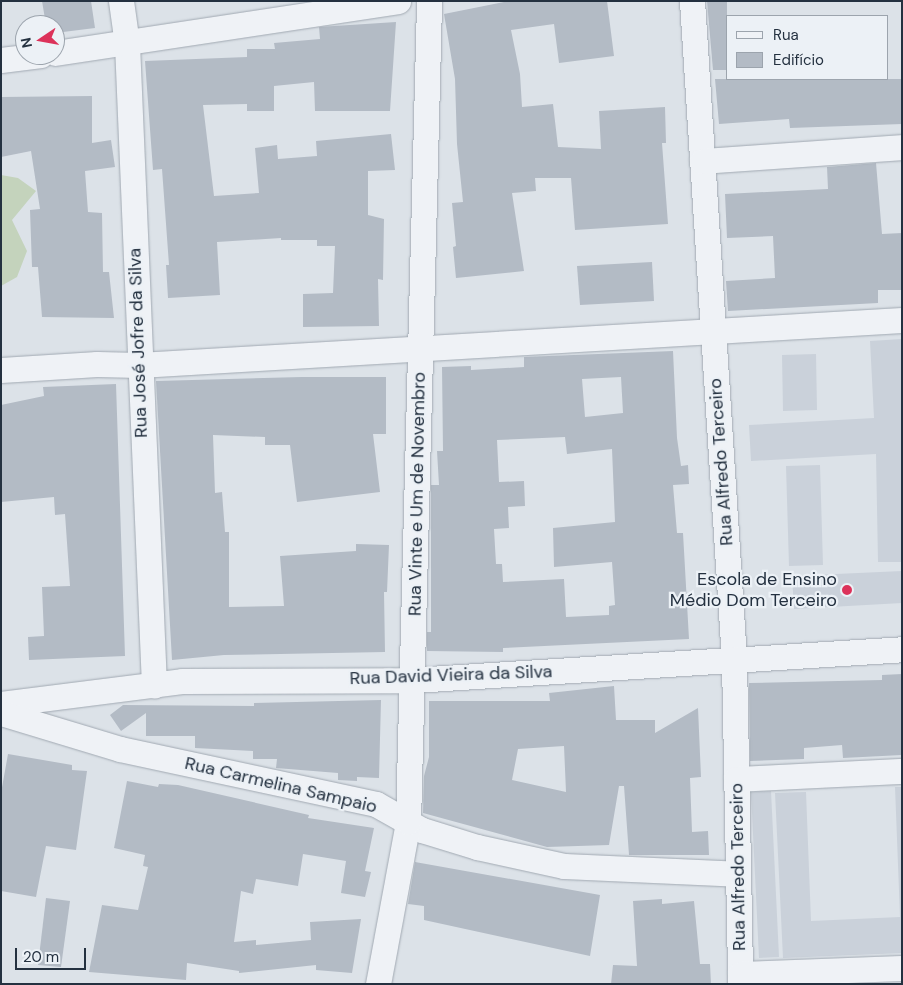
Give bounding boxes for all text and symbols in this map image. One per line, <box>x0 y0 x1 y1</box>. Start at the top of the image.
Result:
north arrow <box>15 15 65 65</box>
legend <box>726 15 888 80</box>
text: Rua <box>773 25 799 45</box>
text: N <box>16 36 36 50</box>
text: Edifício <box>773 50 824 70</box>
street label: Rua José Jofre da Silva <box>124 248 152 438</box>
street label: Rua Vinte e Um de Novembro <box>404 372 430 616</box>
street label: Rua Alfredo Terceiro <box>704 378 738 546</box>
place label: Escola de Ensino Médio Dom Terceiro <box>670 569 837 612</box>
marker: Escola de Ensino Médio Dom Terceiro <box>841 584 853 596</box>
street label: Rua David Vieira da Silva <box>349 661 553 689</box>
street label: Rua Carmelina Sampaio <box>183 752 379 818</box>
street label: Rua Alfredo Terceiro <box>726 783 750 951</box>
scale bar <box>18 938 89 970</box>
text: 20 m <box>23 947 59 967</box>

